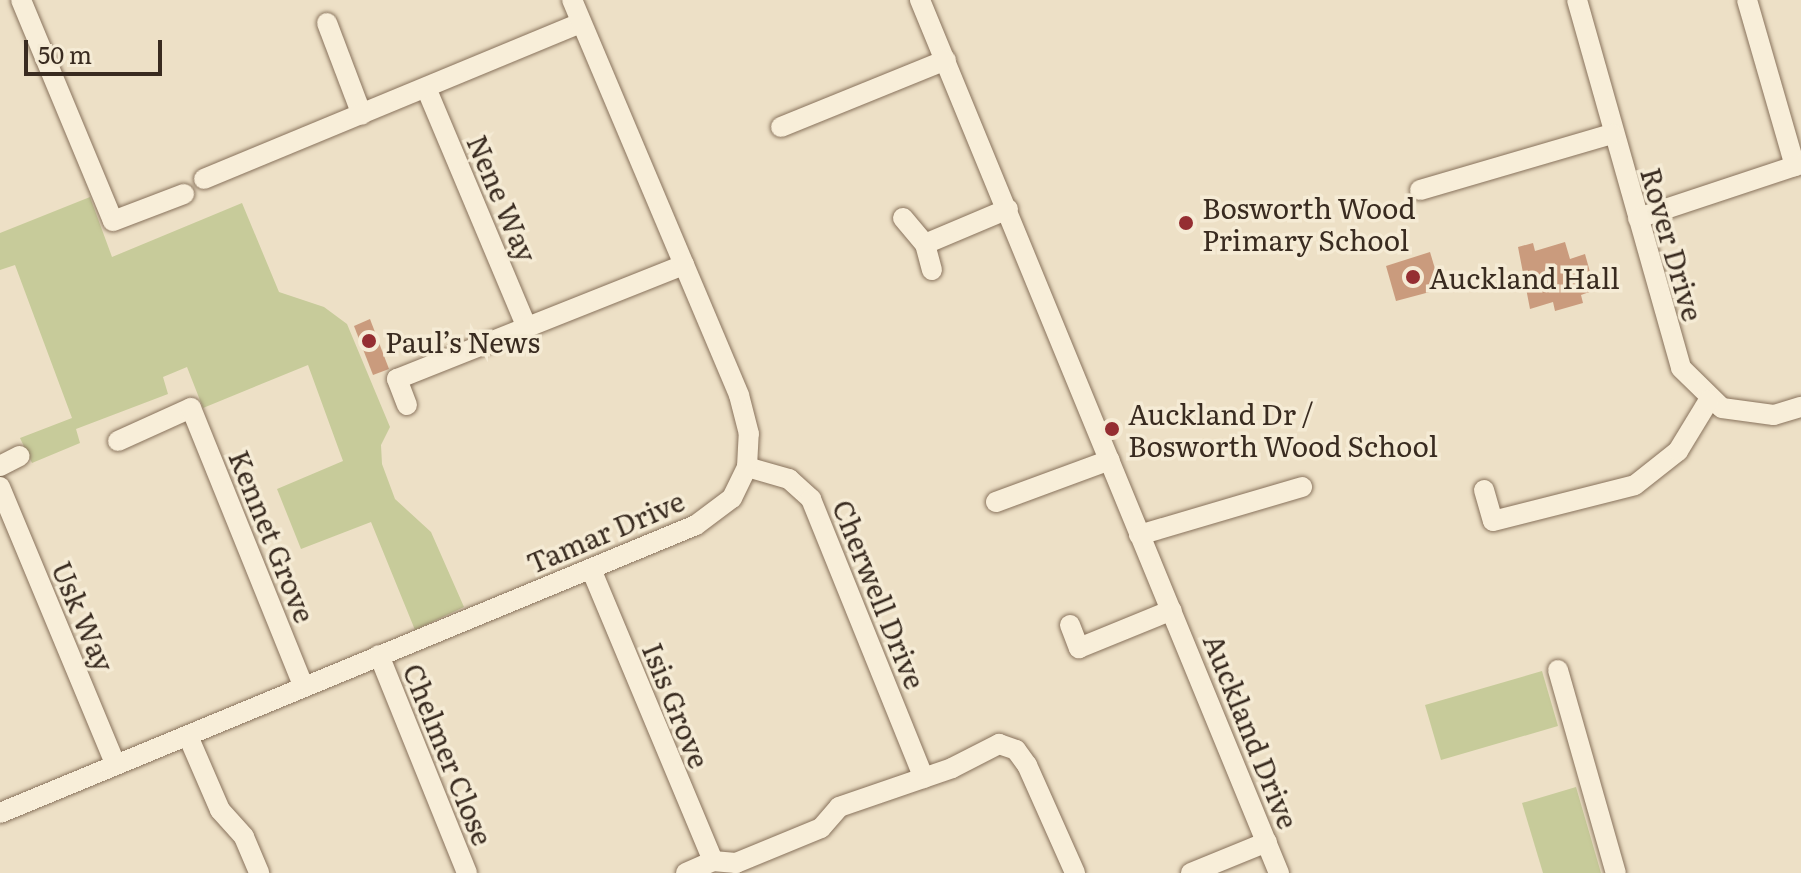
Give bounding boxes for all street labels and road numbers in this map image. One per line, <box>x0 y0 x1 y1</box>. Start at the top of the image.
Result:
street label: Nene Way <box>461 130 545 266</box>
street label: Rover Drive <box>1635 163 1711 325</box>
street label: Kennet Grove <box>223 445 323 627</box>
street label: Tamar Drive <box>521 483 689 579</box>
street label: Cherwell Drive <box>827 495 933 693</box>
street label: Usk Way <box>46 556 122 676</box>
street label: Auckland Drive <box>1198 629 1306 833</box>
street label: Isis Grove <box>637 637 717 773</box>
street label: Chelmer Close <box>397 658 501 850</box>

